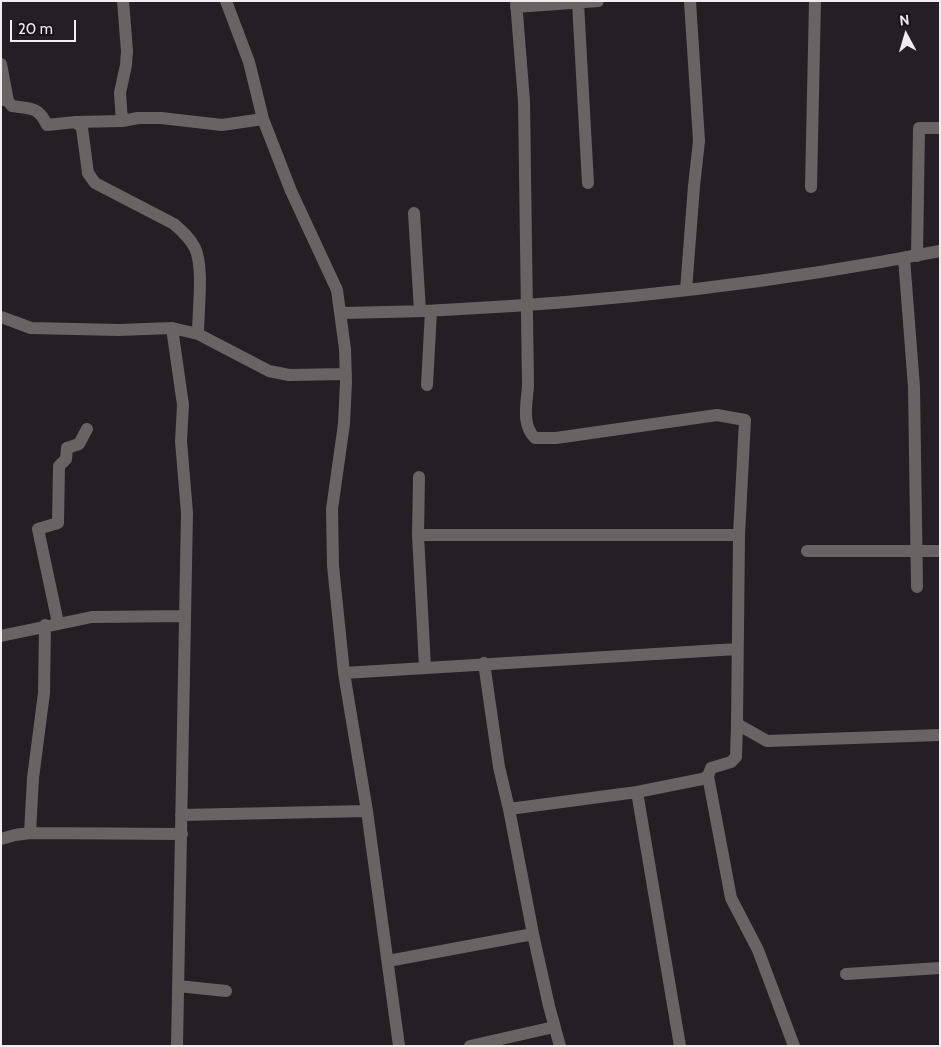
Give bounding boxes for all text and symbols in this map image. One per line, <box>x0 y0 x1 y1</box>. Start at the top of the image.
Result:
scale bar <box>12 10 79 42</box>
north arrow <box>881 10 931 60</box>
text: N <box>899 11 910 30</box>
text: 20 m <box>18 20 53 38</box>

